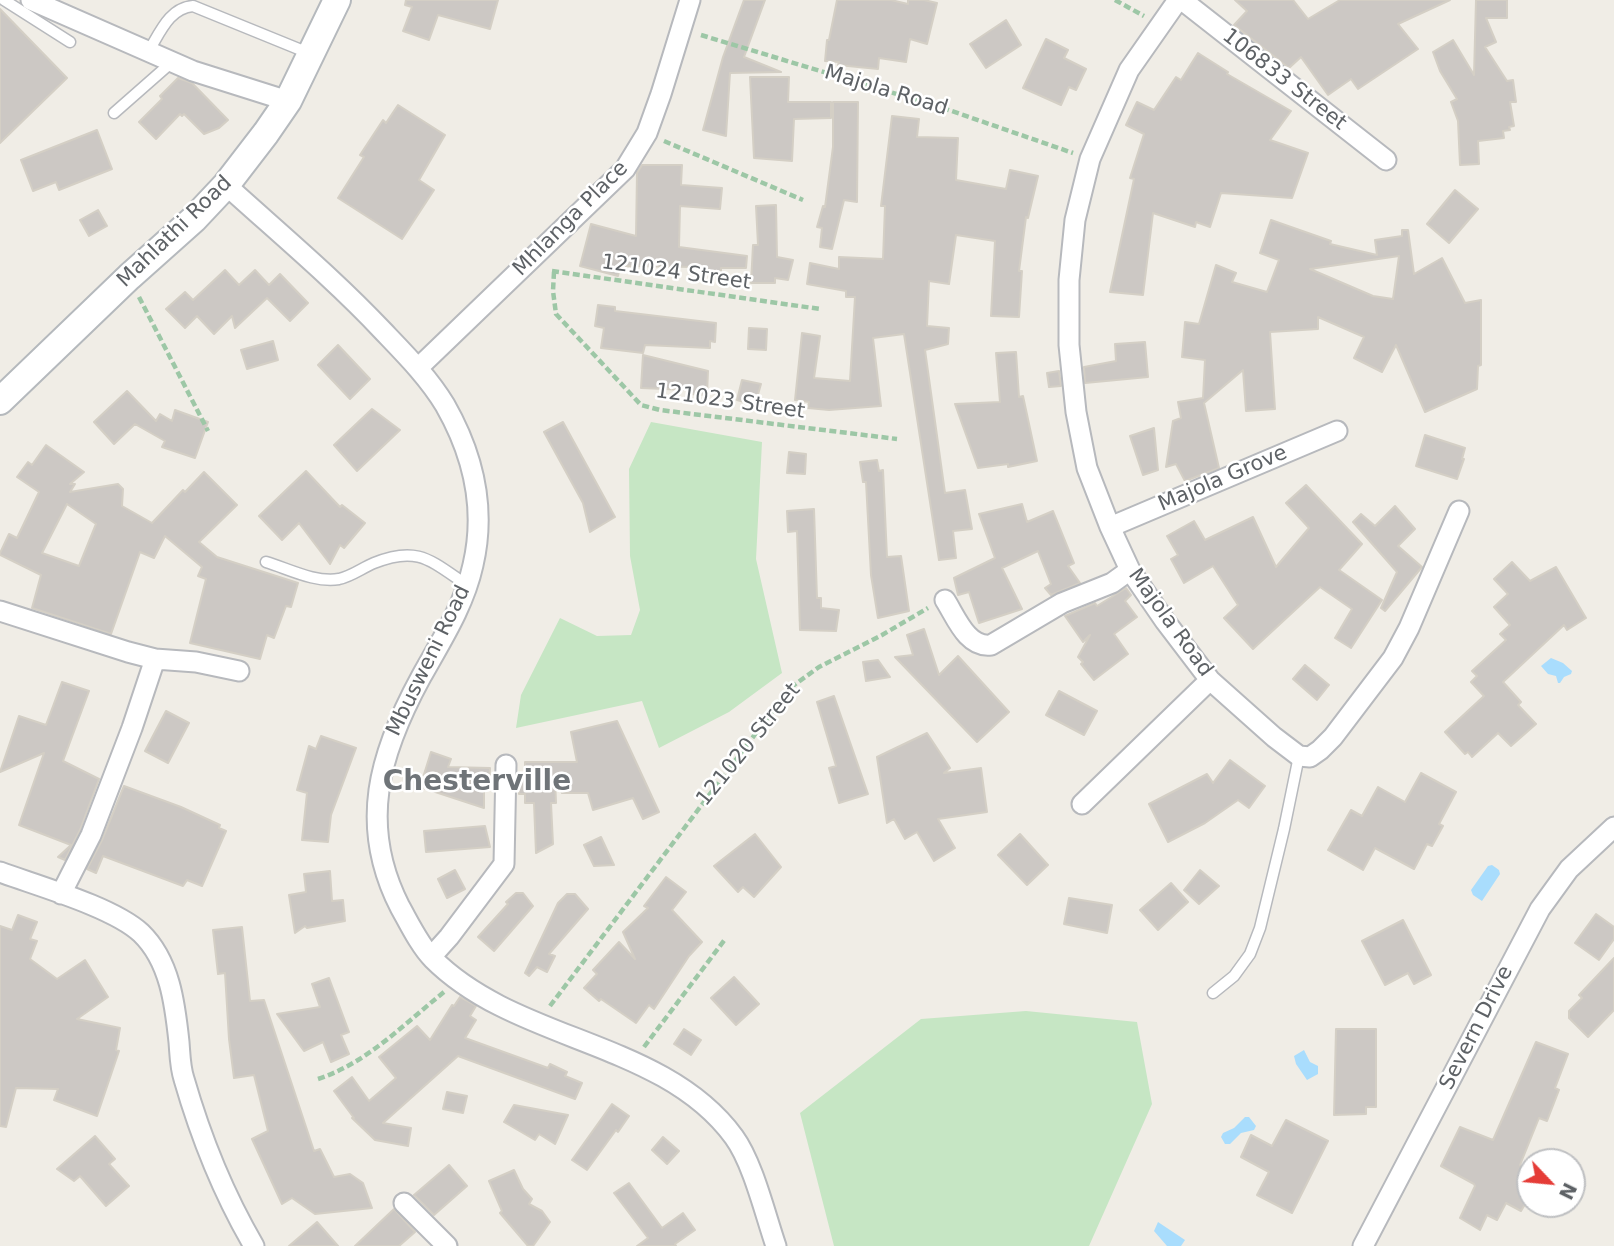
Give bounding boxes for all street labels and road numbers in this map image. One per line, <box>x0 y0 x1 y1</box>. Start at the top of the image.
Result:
street label: 106833 Street <box>1217 24 1351 136</box>
street label: Majola Road <box>821 60 951 122</box>
street label: Mhlanga Place <box>508 156 634 282</box>
street label: Mahlathi Road <box>112 171 238 293</box>
street label: 121024 Street <box>600 250 752 296</box>
street label: 121023 Street <box>654 379 806 425</box>
street label: Majola Grove <box>1155 441 1291 517</box>
street label: Majola Road <box>1122 564 1218 682</box>
street label: Mbusweni Road <box>382 582 476 740</box>
street label: 121020 Street <box>692 679 806 811</box>
street label: Severn Drive <box>1435 962 1519 1094</box>

